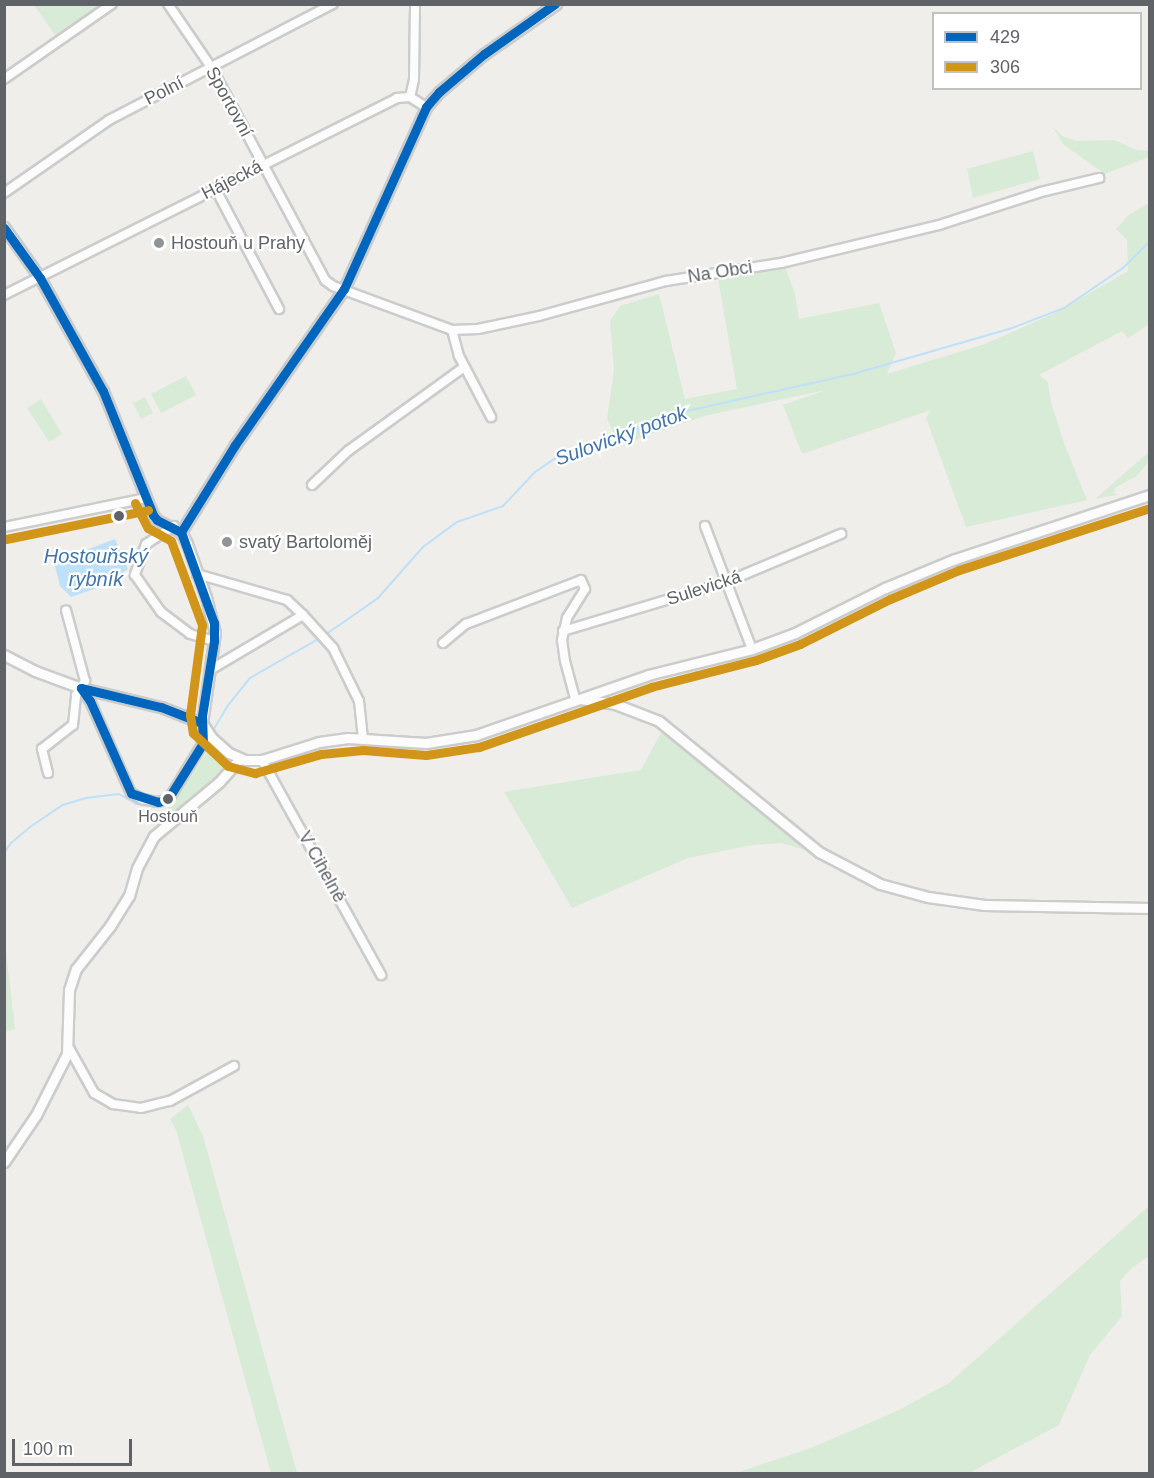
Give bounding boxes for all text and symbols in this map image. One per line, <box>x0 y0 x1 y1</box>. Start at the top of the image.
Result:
legend <box>932 12 1142 90</box>
text: 429 <box>990 27 1020 47</box>
text: 306 <box>990 57 1020 77</box>
street label: Sportovní <box>201 63 257 141</box>
street label: Polní <box>141 72 187 110</box>
street label: Hájecká <box>198 156 266 204</box>
place label: Hostouň u Prahy <box>171 232 305 254</box>
marker: Hostouň u Prahy <box>152 236 166 250</box>
street label: Na Obci <box>686 256 754 288</box>
water label: Sulovický potok <box>552 401 690 471</box>
unlabelled marker <box>113 510 125 522</box>
place label: svatý Bartoloměj <box>239 531 372 553</box>
marker: svatý Bartoloměj <box>220 535 234 549</box>
water label: Hostouňský rybník <box>44 544 148 591</box>
street label: Sulevická <box>664 566 744 610</box>
marker: Hostouň <box>162 793 174 805</box>
place label: Hostouň <box>138 807 198 827</box>
street label: V Cihelně <box>294 828 350 906</box>
scale bar <box>15 1427 135 1465</box>
text: 100 m <box>23 1439 73 1459</box>

